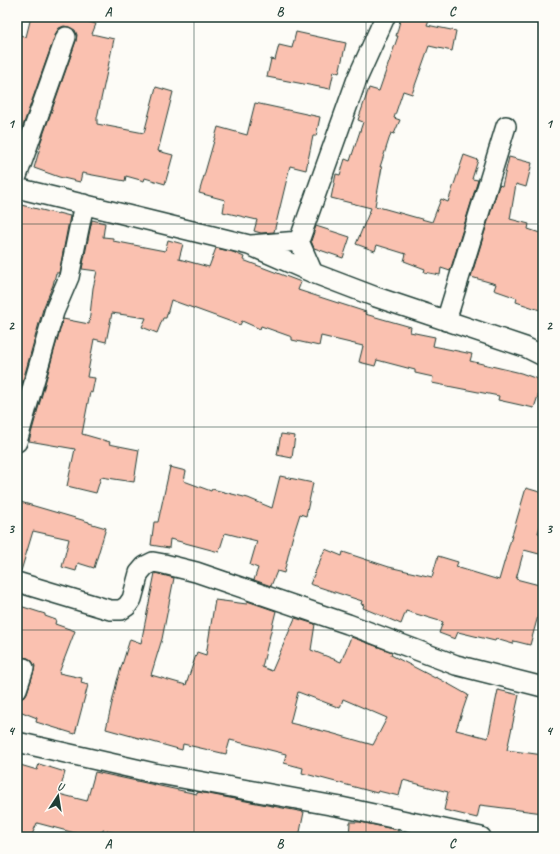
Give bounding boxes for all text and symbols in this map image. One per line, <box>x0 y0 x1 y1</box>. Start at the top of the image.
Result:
text: A <box>105 4 113 20</box>
text: B <box>277 4 285 20</box>
text: C <box>449 4 457 20</box>
text: 1 <box>8 116 16 132</box>
text: 1 <box>546 116 554 132</box>
text: 2 <box>8 318 15 334</box>
text: 2 <box>546 318 553 334</box>
text: 3 <box>8 521 15 537</box>
text: 3 <box>546 521 553 537</box>
text: 4 <box>8 723 16 739</box>
text: 4 <box>546 723 554 739</box>
north arrow <box>38 776 78 816</box>
text: U <box>56 779 67 794</box>
text: A <box>105 836 113 852</box>
text: B <box>277 836 285 852</box>
text: C <box>449 836 457 852</box>

